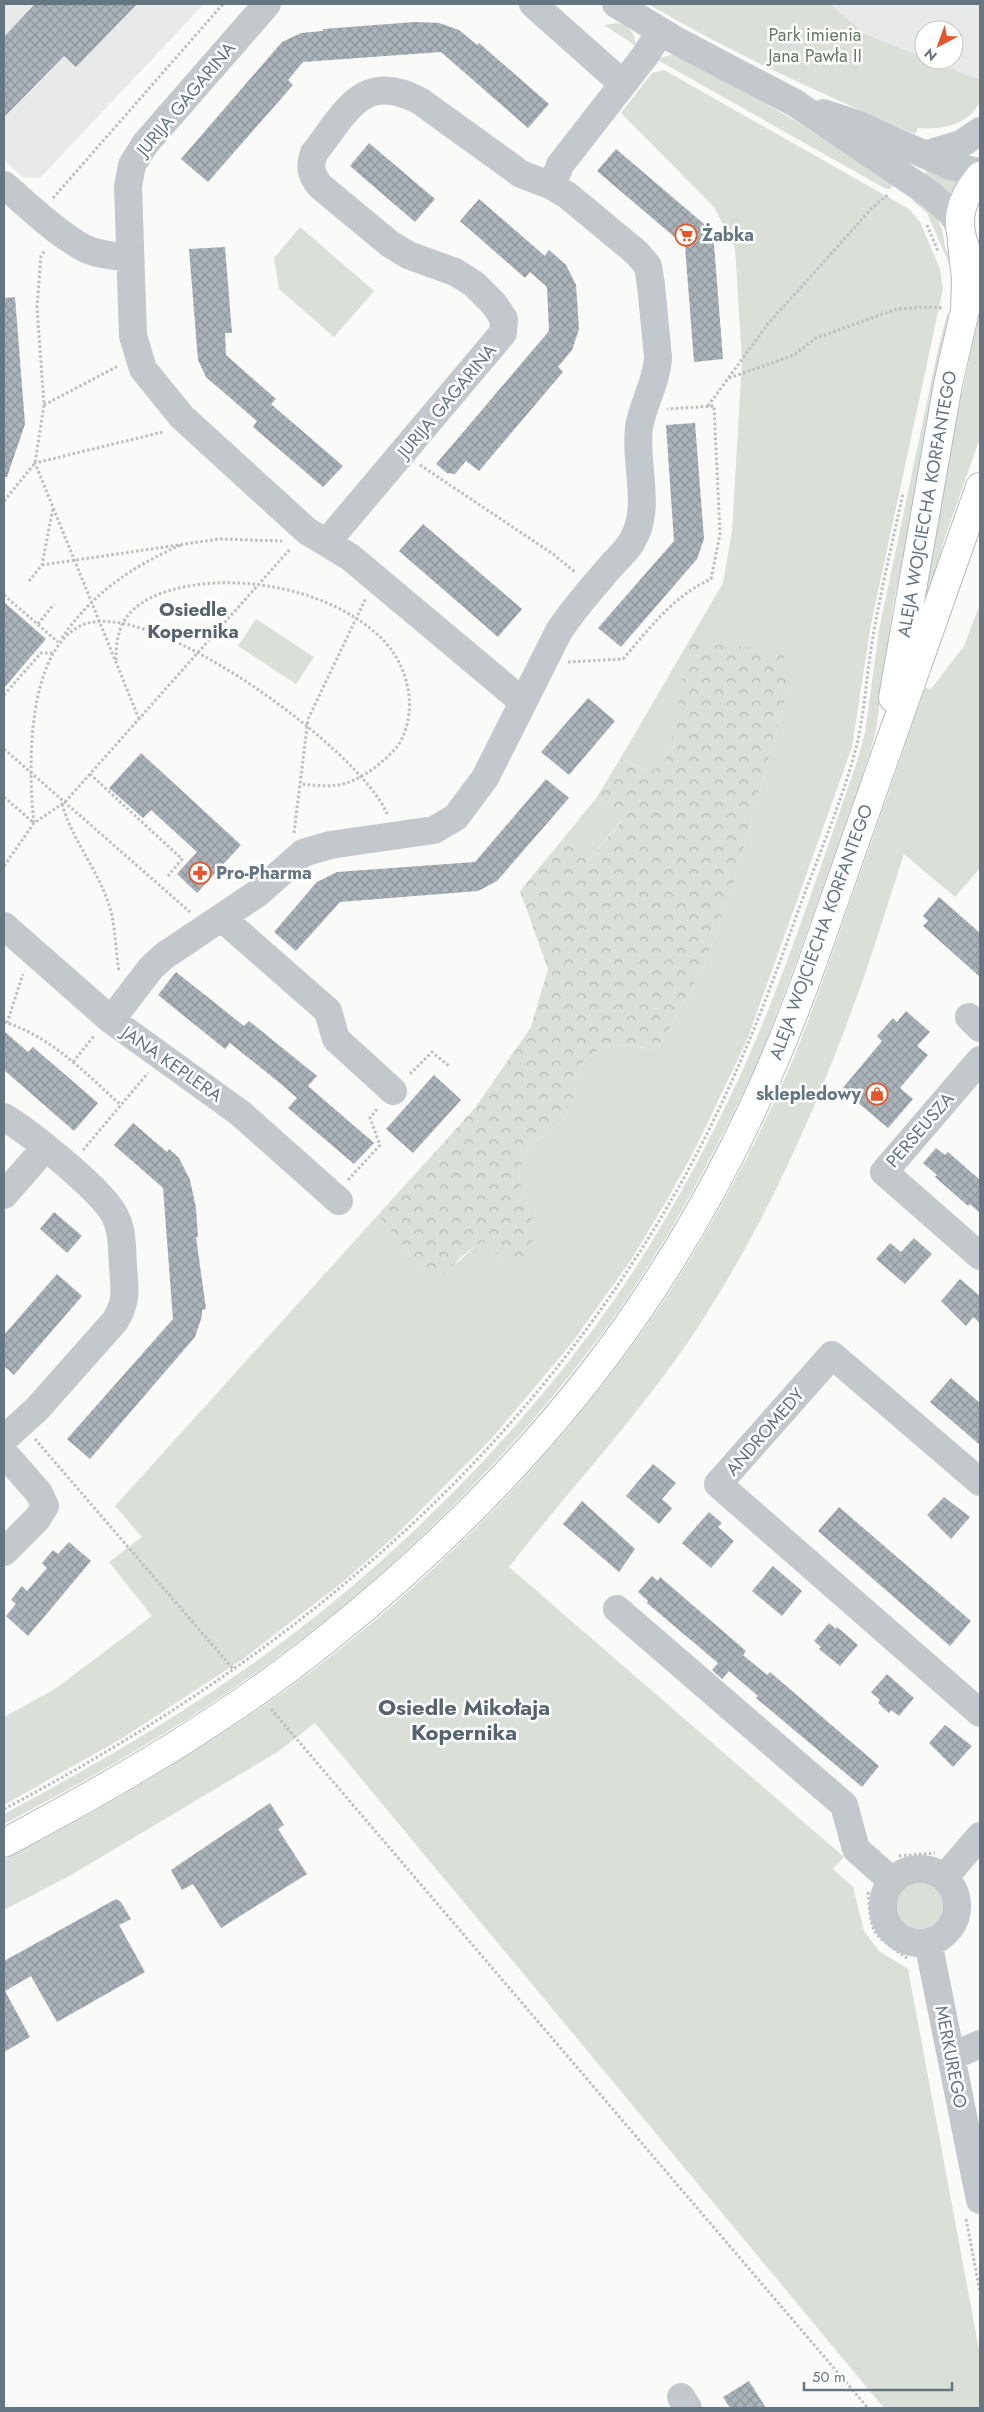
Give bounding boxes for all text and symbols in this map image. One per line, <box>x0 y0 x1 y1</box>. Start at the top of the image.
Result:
north arrow <box>914 20 964 70</box>
park label: Park imienia Jana Pawła II <box>766 22 862 69</box>
street label: JURIJA GAGARINA <box>129 36 242 163</box>
text: N <box>920 44 941 66</box>
place label: Żabka <box>702 222 754 248</box>
supermarket icon: Żabka <box>674 223 698 247</box>
street label: JURIJA GAGARINA <box>390 338 503 465</box>
street label: ALEJA WOJCIECHA KORFANTEGO <box>891 369 963 639</box>
district label: Osiedle Kopernika <box>147 596 239 645</box>
street label: ALEJA WOJCIECHA KORFANTEGO <box>763 801 879 1063</box>
place label: Pro-Pharma <box>216 860 312 886</box>
pharmacy icon: Pro-Pharma <box>188 861 212 885</box>
street label: JANA KEPLERA <box>115 1019 228 1108</box>
place label: sklepledowy <box>756 1081 862 1107</box>
shop icon: sklepledowy <box>865 1082 889 1106</box>
street label: PERSEUSZA <box>880 1087 960 1173</box>
street label: ANDROMEDY <box>720 1382 811 1482</box>
district label: Osiedle Mikołaja Kopernika <box>378 1691 550 1748</box>
street label: MERKUREGO <box>928 2003 974 2111</box>
scale bar <box>804 2360 952 2392</box>
text: 50 m <box>812 2366 846 2388</box>

